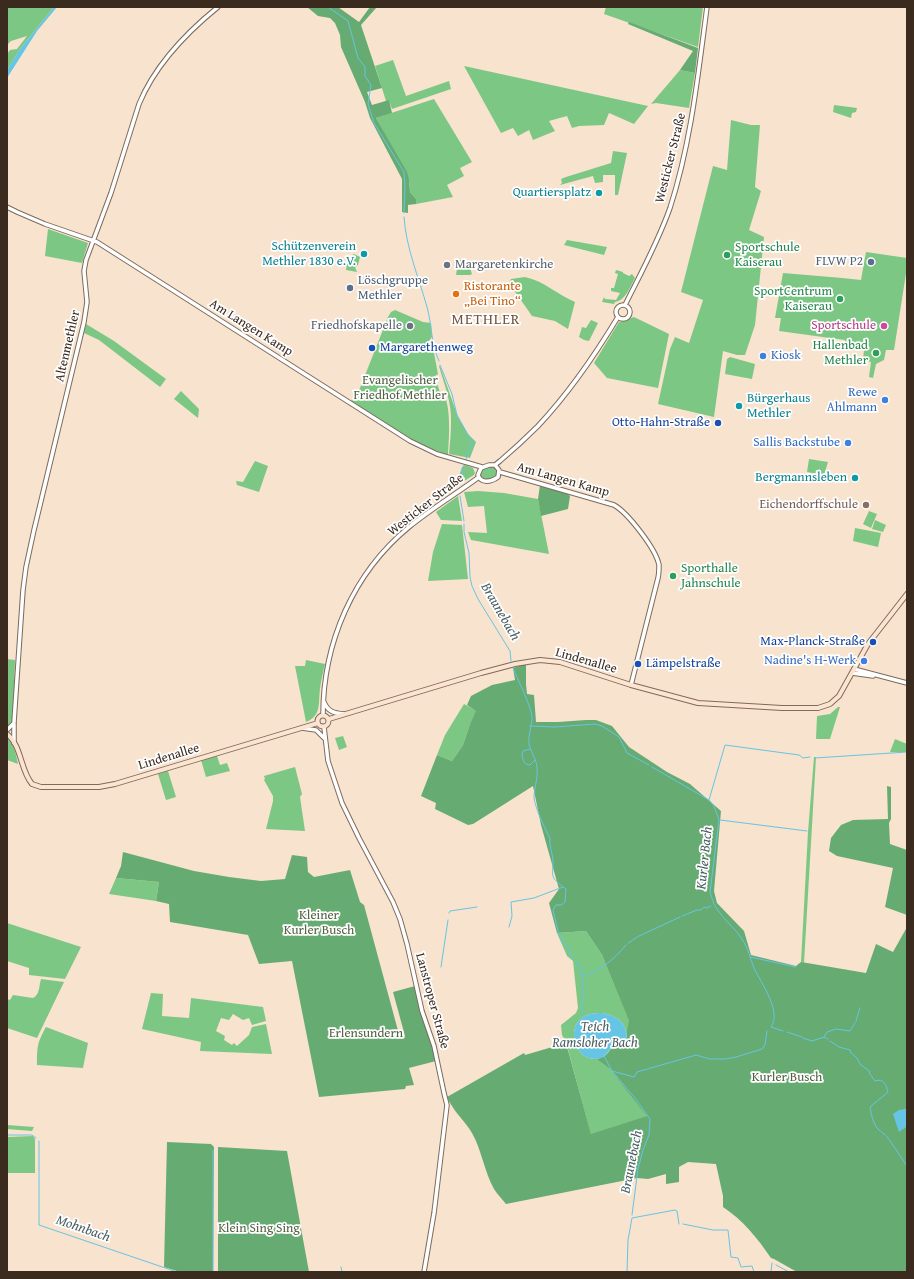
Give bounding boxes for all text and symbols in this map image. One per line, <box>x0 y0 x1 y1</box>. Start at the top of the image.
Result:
street label: Westicker Straße <box>652 111 690 205</box>
place label: Quartiersplatz <box>513 185 591 201</box>
marker: Quartiersplatz <box>594 188 604 198</box>
place label: Schützenverein Methler 1830 e.V. <box>262 239 356 270</box>
place label: Sportschule Kaiserau <box>735 240 800 271</box>
marker: Schützenverein Methler 1830 e.V. <box>359 249 369 259</box>
marker: Sportschule Kaiserau <box>722 250 732 260</box>
place label: FLVW P2 <box>816 254 863 270</box>
place label: Margaretenkirche <box>455 257 553 273</box>
marker: FLVW P2 <box>866 257 876 267</box>
marker: Margaretenkirche <box>442 260 452 270</box>
place label: Löschgruppe Methler <box>358 273 428 304</box>
place label: Ristorante „Bei Tino“ <box>464 279 521 310</box>
marker: Löschgruppe Methler <box>345 283 355 293</box>
place label: SportCentrum Kaiserau <box>754 284 832 315</box>
marker: Ristorante „Bei Tino“ <box>451 289 461 299</box>
marker: SportCentrum Kaiserau <box>835 294 845 304</box>
street label: Am Langen Kamp <box>206 296 296 360</box>
street label: Altenmethler <box>52 309 84 383</box>
district label: METHLER <box>452 311 520 329</box>
place label: Friedhofskapelle <box>311 318 402 334</box>
place label: Sportschule <box>811 318 876 334</box>
marker: Friedhofskapelle <box>405 321 415 331</box>
marker: Sportschule <box>879 321 889 331</box>
place label: Hallenbad Methler <box>813 338 868 369</box>
place label: Margarethenweg <box>380 340 473 356</box>
marker: Margarethenweg <box>367 343 377 353</box>
place label: Kiosk <box>771 348 801 364</box>
marker: Hallenbad Methler <box>871 348 881 358</box>
marker: Kiosk <box>758 351 768 361</box>
park label: Evangelischer Friedhof Methler <box>353 373 447 404</box>
place label: Rewe Ahlmann <box>827 385 877 416</box>
place label: Bürgerhaus Methler <box>747 391 810 422</box>
marker: Rewe Ahlmann <box>880 395 890 405</box>
marker: Bürgerhaus Methler <box>734 401 744 411</box>
place label: Otto-Hahn-Straße <box>612 415 710 431</box>
marker: Otto-Hahn-Straße <box>713 418 723 428</box>
place label: Sallis Backstube <box>753 435 840 451</box>
marker: Sallis Backstube <box>843 438 853 448</box>
street label: Am Langen Kamp <box>515 459 611 501</box>
street label: Westicker Straße <box>385 470 467 540</box>
place label: Bergmannsleben <box>755 470 847 486</box>
marker: Bergmannsleben <box>850 473 860 483</box>
place label: Eichendorffschule <box>759 497 858 513</box>
marker: Eichendorffschule <box>861 500 871 510</box>
place label: Sporthalle Jahnschule <box>681 561 741 592</box>
marker: Sporthalle Jahnschule <box>668 571 678 581</box>
water label: Braunebach <box>477 580 523 644</box>
place label: Max-Planck-Straße <box>760 634 865 650</box>
marker: Max-Planck-Straße <box>868 637 878 647</box>
street label: Lindenallee <box>553 645 619 677</box>
place label: Nadine's H-Werk <box>764 653 856 669</box>
place label: Lämpelstraße <box>646 656 721 672</box>
marker: Nadine's H-Werk <box>859 656 869 666</box>
marker: Lämpelstraße <box>633 659 643 669</box>
street label: Lindenallee <box>136 740 202 774</box>
water label: Kurler Bach <box>693 826 717 890</box>
park label: Kleiner Kurler Busch <box>284 908 354 939</box>
street label: Lanstroper Straße <box>412 951 452 1051</box>
water label: Teich Ramsloher Bach <box>552 1019 638 1052</box>
park label: Erlensundern <box>329 1026 403 1042</box>
park label: Kurler Busch <box>752 1070 822 1086</box>
water label: Braunebach <box>618 1129 646 1195</box>
water label: Mohnbach <box>54 1212 112 1246</box>
park label: Klein Sing Sing <box>218 1221 300 1237</box>

